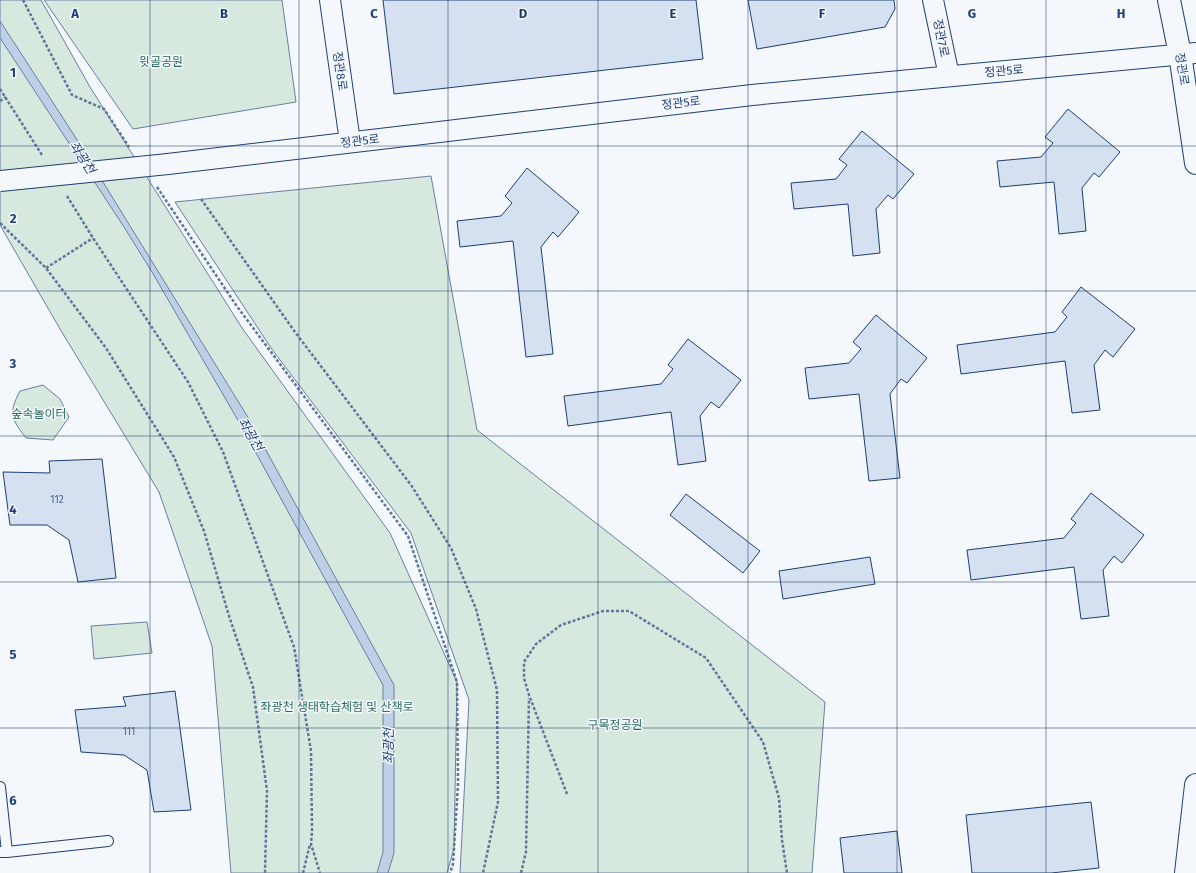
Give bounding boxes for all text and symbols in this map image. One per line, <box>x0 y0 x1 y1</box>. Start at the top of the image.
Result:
text: A <box>70 6 79 21</box>
text: B <box>220 6 228 21</box>
text: C <box>370 6 378 21</box>
text: D <box>519 6 528 21</box>
text: E <box>670 6 677 21</box>
text: F <box>819 6 826 21</box>
text: G <box>968 6 976 21</box>
text: H <box>1117 6 1125 21</box>
street label: 정관7로 <box>930 18 952 58</box>
street label: 정관8로 <box>330 50 350 92</box>
street label: 정관로 <box>1172 52 1192 86</box>
park label: 윗골공원 <box>139 55 183 69</box>
street label: 정관5로 <box>984 62 1024 80</box>
text: 1 <box>10 65 16 80</box>
street label: 정관5로 <box>661 94 701 112</box>
street label: 정관5로 <box>340 132 380 150</box>
water label: 좌광천 <box>67 138 99 177</box>
text: 2 <box>10 211 17 226</box>
text: 3 <box>9 356 17 371</box>
park label: 숲속놀이터 <box>11 407 67 421</box>
water label: 좌광천 <box>235 415 267 454</box>
house number: 112 <box>50 494 64 506</box>
text: 4 <box>9 502 17 517</box>
text: 5 <box>10 647 17 662</box>
park label: 좌광천 생태학습체험 및 산책로 <box>260 700 414 714</box>
park label: 구목정공원 <box>587 718 643 732</box>
house number: 111 <box>123 726 135 738</box>
water label: 좌광천 <box>381 727 396 764</box>
text: 6 <box>9 793 17 808</box>

